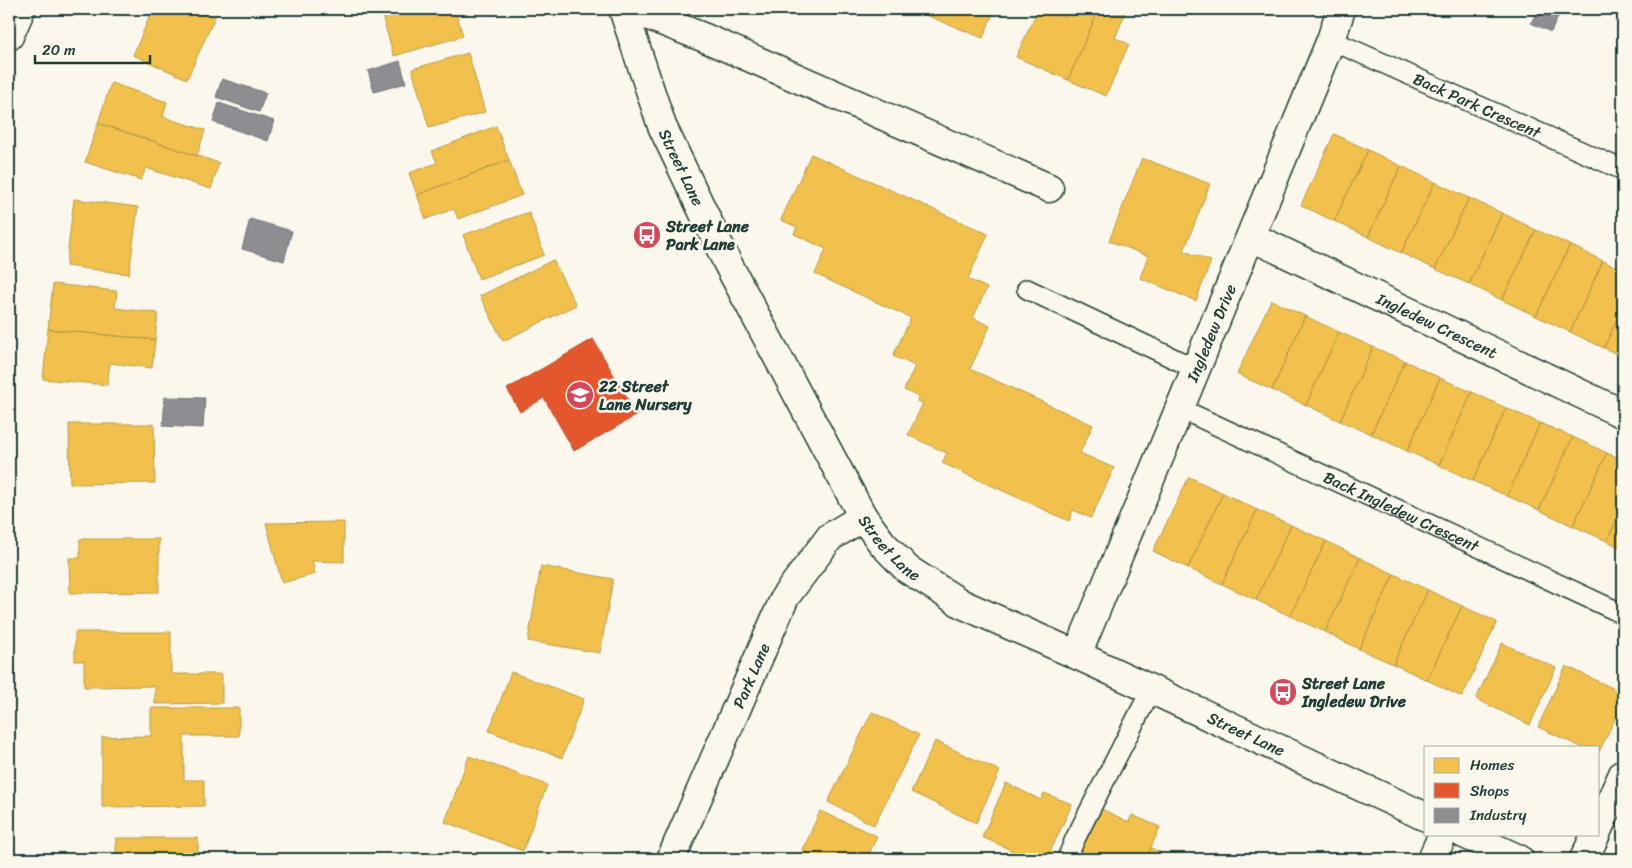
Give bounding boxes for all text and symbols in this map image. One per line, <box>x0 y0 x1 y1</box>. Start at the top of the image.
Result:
scale bar <box>35 32 150 64</box>
text: 20 m <box>42 37 76 63</box>
street label: Back Park Crescent <box>1409 64 1546 146</box>
street label: Street Lane <box>651 123 713 211</box>
place label: Street Lane Park Lane <box>665 212 750 259</box>
bus stop icon: Street Lane Park Lane <box>632 220 662 250</box>
street label: Ingledew Drive <box>1177 279 1244 387</box>
street label: Ingledew Crescent <box>1371 283 1503 367</box>
place label: 22 Street Lane Nursery <box>598 372 692 419</box>
school or university icon: 22 Street Lane Nursery <box>565 380 595 410</box>
street label: Back Ingledew Crescent <box>1319 462 1484 560</box>
street label: Street Lane <box>851 508 927 589</box>
street label: Park Lane <box>724 638 778 713</box>
place label: Street Lane Ingledew Drive <box>1301 669 1407 716</box>
bus stop icon: Street Lane Ingledew Drive <box>1268 677 1298 707</box>
street label: Street Lane <box>1203 703 1290 764</box>
legend <box>1424 746 1600 836</box>
text: Homes <box>1470 752 1514 778</box>
text: Shops <box>1470 778 1510 804</box>
text: Industry <box>1469 802 1527 828</box>

